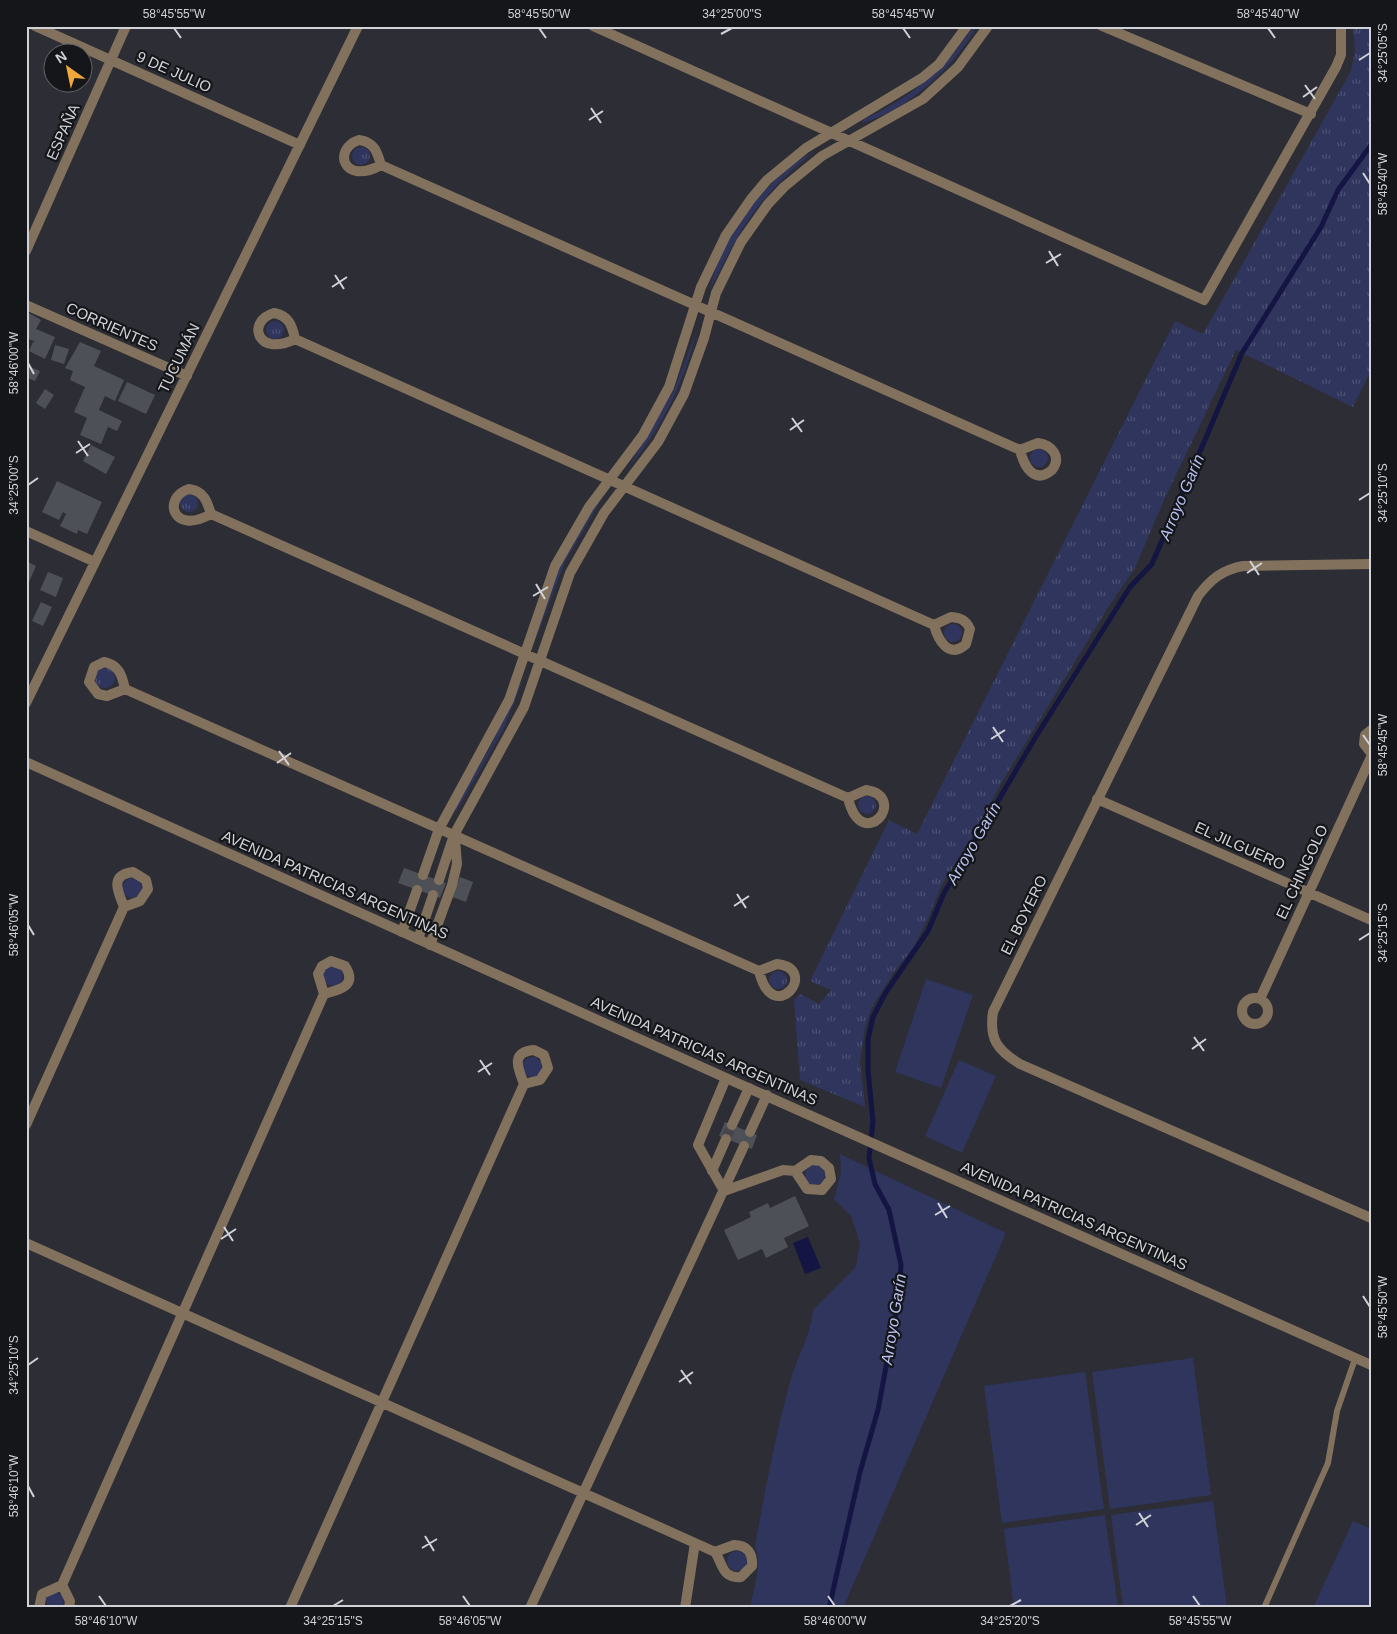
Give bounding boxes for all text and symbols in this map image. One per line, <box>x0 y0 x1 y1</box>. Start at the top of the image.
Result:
text: 58°45'55"W <box>143 7 206 21</box>
text: 58°45'50"W <box>508 7 571 21</box>
text: 34°25'00"S <box>702 7 762 21</box>
text: 58°45'45"W <box>872 7 935 21</box>
text: 58°45'40"W <box>1237 7 1300 21</box>
text: 34°25'05"S <box>1376 23 1390 83</box>
north arrow <box>42 42 92 92</box>
text: N <box>52 48 70 67</box>
street label: 9 DE JULIO <box>134 48 214 96</box>
street label: ESPAÑA <box>43 101 82 163</box>
text: 58°45'40"W <box>1376 152 1390 215</box>
street label: CORRIENTES <box>64 299 161 354</box>
street label: TUCUMÁN <box>154 320 203 395</box>
text: 58°46'00"W <box>7 331 21 394</box>
water label: Arroyo Garín <box>1155 452 1207 544</box>
text: 34°25'00"S <box>7 455 21 515</box>
text: 34°25'10"S <box>1376 463 1390 523</box>
text: 58°45'45"W <box>1376 713 1390 776</box>
water label: Arroyo Garín <box>943 799 1004 888</box>
street label: EL JILGUERO <box>1192 818 1288 873</box>
street label: EL CHINGOLO <box>1272 822 1331 922</box>
street label: AVENIDA PATRICIAS ARGENTINAS <box>219 827 451 942</box>
street label: EL BOYERO <box>997 872 1050 957</box>
text: 58°46'05"W <box>7 893 21 956</box>
text: 34°25'15"S <box>1376 903 1390 963</box>
street label: AVENIDA PATRICIAS ARGENTINAS <box>588 993 820 1108</box>
street label: AVENIDA PATRICIAS ARGENTINAS <box>958 1158 1190 1273</box>
water label: Arroyo Garín <box>878 1272 909 1367</box>
text: 58°45'50"W <box>1376 1275 1390 1338</box>
text: 34°25'10"S <box>7 1335 21 1395</box>
text: 58°46'10"W <box>7 1454 21 1517</box>
text: 58°46'10"W <box>75 1614 138 1628</box>
text: 34°25'15"S <box>303 1614 363 1628</box>
text: 58°46'05"W <box>439 1614 502 1628</box>
text: 58°46'00"W <box>804 1614 867 1628</box>
text: 34°25'20"S <box>980 1614 1040 1628</box>
text: 58°45'55"W <box>1169 1614 1232 1628</box>

